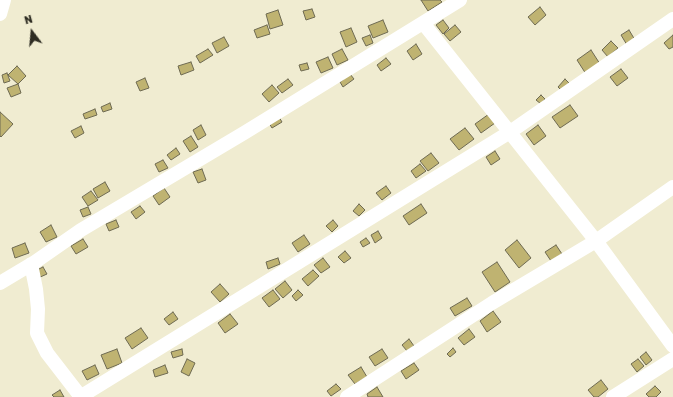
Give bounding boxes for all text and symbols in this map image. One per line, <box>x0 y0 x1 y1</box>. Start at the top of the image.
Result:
north arrow <box>12 12 52 52</box>
text: N <box>23 13 34 27</box>

